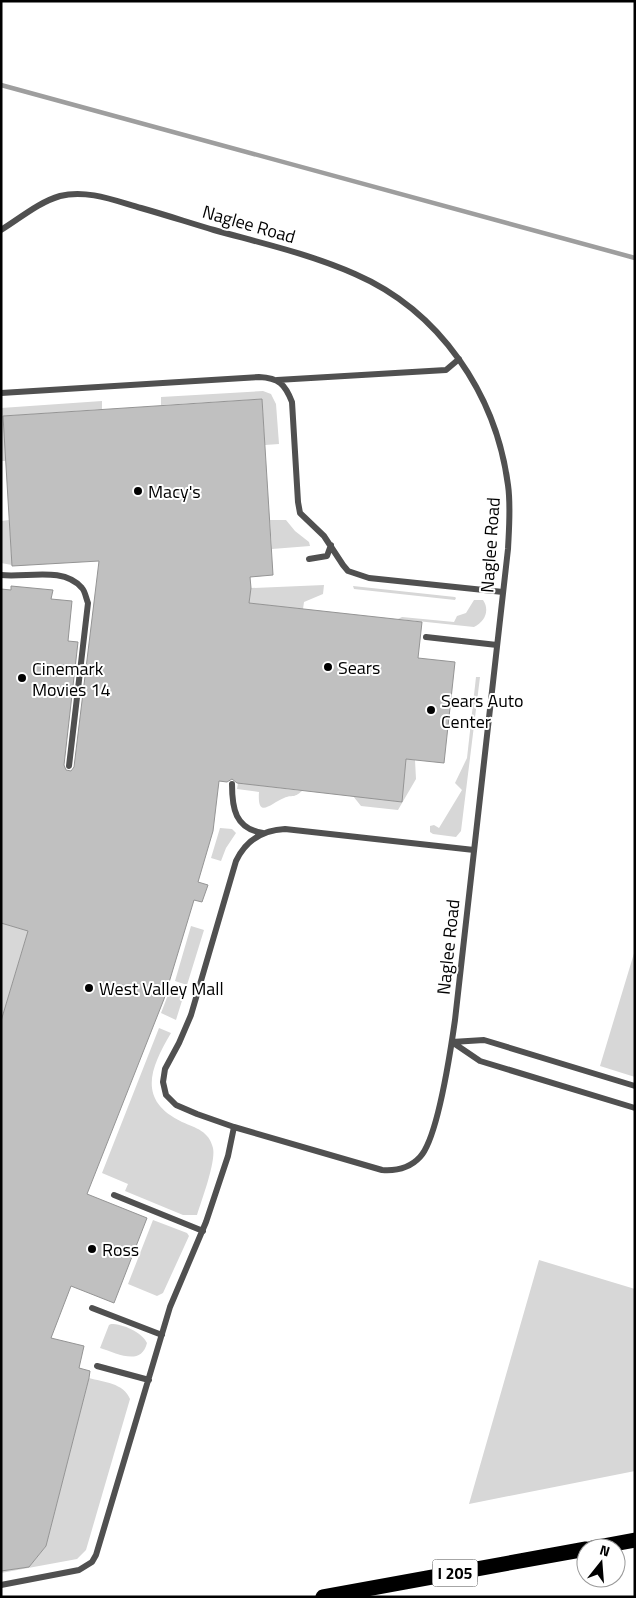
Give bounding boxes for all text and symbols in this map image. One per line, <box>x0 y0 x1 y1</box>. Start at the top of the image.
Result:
street label: Naglee Road <box>199 198 299 250</box>
place label: Macy's <box>148 478 201 505</box>
marker: Macy's <box>132 485 144 497</box>
street label: Naglee Road <box>473 496 507 594</box>
place label: Sears <box>338 654 380 681</box>
place label: Cinemark Movies 14 <box>32 655 111 703</box>
marker: Sears <box>322 661 334 673</box>
marker: Cinemark Movies 14 <box>16 672 28 684</box>
place label: Sears Auto Center <box>441 687 524 735</box>
marker: Sears Auto Center <box>425 704 437 716</box>
street label: Naglee Road <box>430 898 466 996</box>
place label: West Valley Mall <box>99 975 224 1002</box>
marker: West Valley Mall <box>83 982 95 994</box>
place label: Ross <box>102 1236 139 1263</box>
marker: Ross <box>86 1243 98 1255</box>
north arrow <box>576 1538 626 1588</box>
text: N <box>597 1539 613 1562</box>
road number: I 205 <box>432 1560 478 1586</box>

